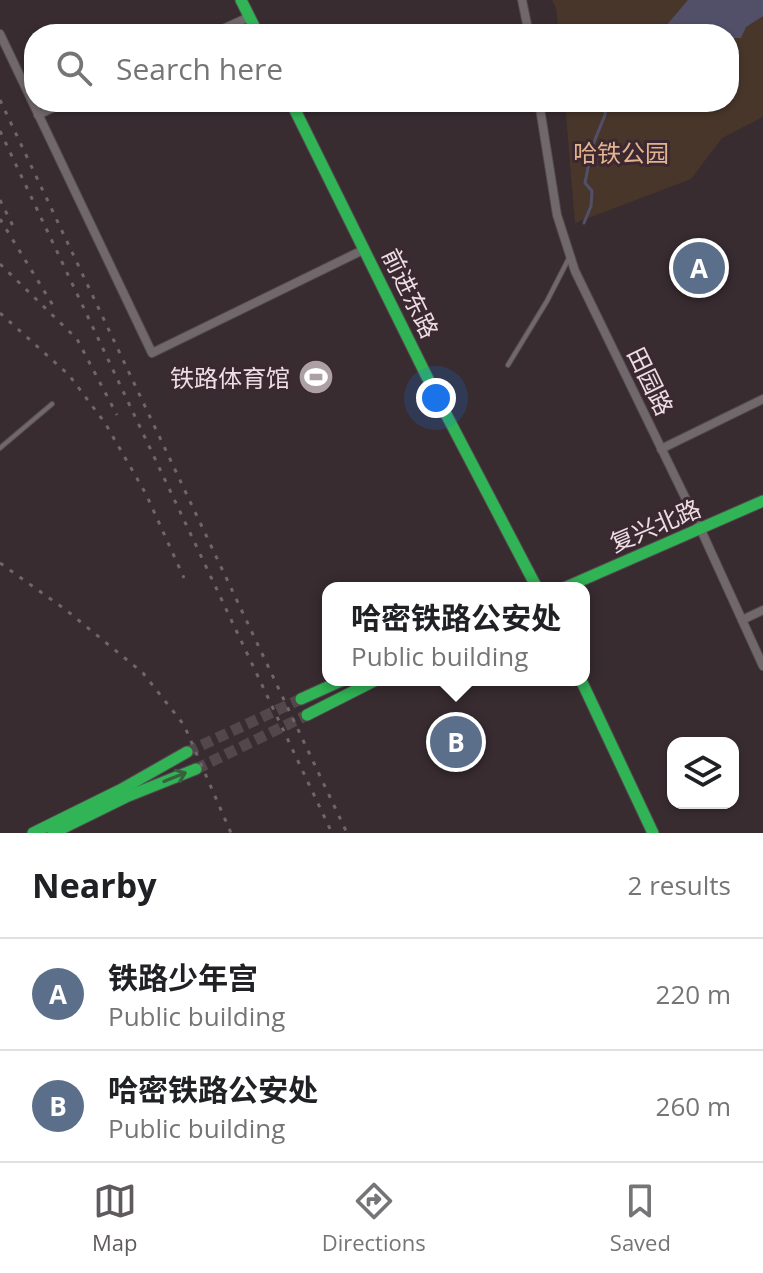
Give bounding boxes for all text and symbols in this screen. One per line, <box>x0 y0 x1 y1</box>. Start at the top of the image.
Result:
search box <box>24 24 739 112</box>
icon: search <box>52 46 96 90</box>
text: Search here <box>116 48 283 89</box>
park label: 哈铁公园 <box>573 136 669 169</box>
pin: A <box>673 238 725 298</box>
street label: 前进东路 <box>375 243 447 343</box>
street label: 田园路 <box>620 341 682 421</box>
sports icon: 铁路体育馆 <box>297 358 335 396</box>
place label: 铁路体育馆 <box>170 361 290 394</box>
your location <box>416 378 456 418</box>
street label: 复兴北路 <box>604 491 706 559</box>
popup <box>322 582 590 686</box>
text: 哈密铁路公安处 <box>351 597 561 638</box>
text: Public building <box>351 638 528 674</box>
pin: B <box>430 712 482 772</box>
map controls <box>667 737 739 809</box>
button: layers <box>667 737 739 809</box>
one-way arrow <box>162 769 187 783</box>
text: Nearby <box>32 862 157 908</box>
text: 2 results <box>628 867 731 903</box>
text: 铁路少年宫 <box>108 957 258 998</box>
text: A <box>49 976 67 1012</box>
text: 220 m <box>656 976 731 1012</box>
text: Public building <box>108 998 285 1034</box>
text: 哈密铁路公安处 <box>108 1069 318 1110</box>
text: B <box>49 1088 67 1124</box>
text: 260 m <box>656 1088 731 1124</box>
text: Public building <box>108 1110 285 1146</box>
tab: Map <box>92 1179 138 1257</box>
tab: Directions <box>322 1179 426 1257</box>
tab: Saved <box>610 1179 671 1257</box>

